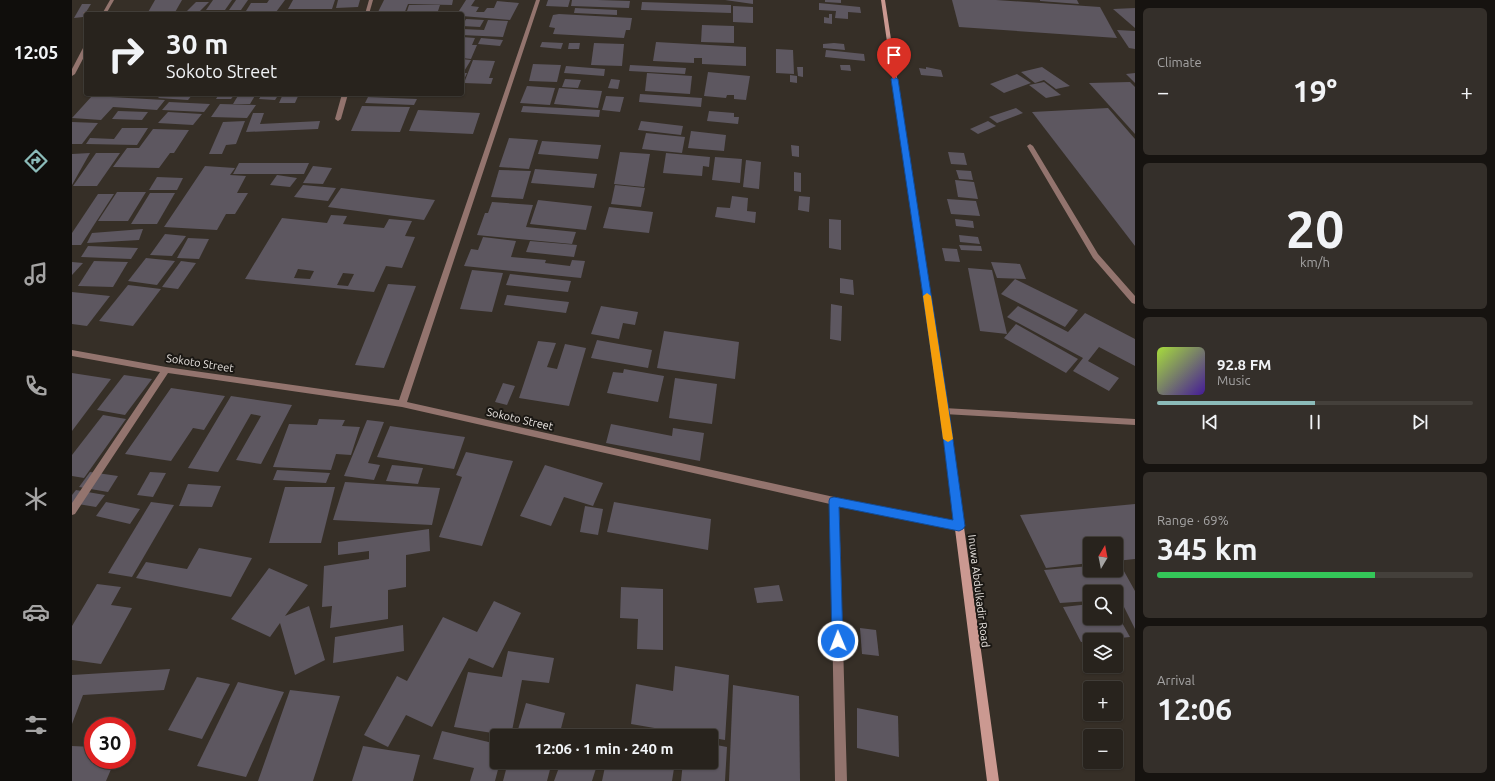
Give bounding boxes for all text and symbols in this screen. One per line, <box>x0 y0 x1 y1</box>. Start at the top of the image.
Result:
icon: right <box>100 28 152 80</box>
text: 30 m <box>166 28 228 59</box>
pin <box>877 38 911 79</box>
text: 12:05 <box>13 42 59 62</box>
icon: arrive <box>883 44 905 66</box>
text: Climate <box>1157 55 1202 69</box>
text: Sokoto Street <box>166 61 277 81</box>
text: 19° <box>1293 74 1337 108</box>
text: − <box>1157 79 1169 104</box>
text: + <box>1461 79 1473 104</box>
icon: directions <box>22 147 50 175</box>
text: 20 <box>1286 200 1344 258</box>
text: km/h <box>1300 255 1330 269</box>
icon: music <box>22 260 50 288</box>
street label: Sokoto Street <box>166 352 235 374</box>
text: 92.8 FM <box>1217 356 1271 373</box>
icon: phone <box>22 372 50 400</box>
text: Music <box>1217 373 1251 387</box>
street label: Sokoto Street <box>486 406 555 433</box>
icon: previous <box>1199 411 1221 433</box>
icon: pause <box>1304 411 1326 433</box>
icon: next <box>1409 411 1431 433</box>
icon: climate <box>22 485 50 513</box>
text: Range · 69% <box>1157 513 1229 527</box>
text: 345 km <box>1157 532 1258 566</box>
street label: Inuwa Abdulkadir Road <box>966 534 992 648</box>
north arrow <box>1083 537 1123 577</box>
map controls <box>1083 537 1123 769</box>
button: search <box>1083 585 1123 625</box>
icon: car <box>22 598 50 626</box>
position arrow <box>817 620 859 662</box>
button: layers <box>1083 633 1123 673</box>
text: Arrival <box>1157 673 1195 687</box>
button: + <box>1083 681 1123 721</box>
text: 12:06 <box>1157 692 1232 726</box>
icon: filters <box>22 711 50 739</box>
speed limit sign: 30 <box>84 717 136 769</box>
button: − <box>1083 729 1123 769</box>
text: 12:06 · 1 min · 240 m <box>535 740 673 757</box>

